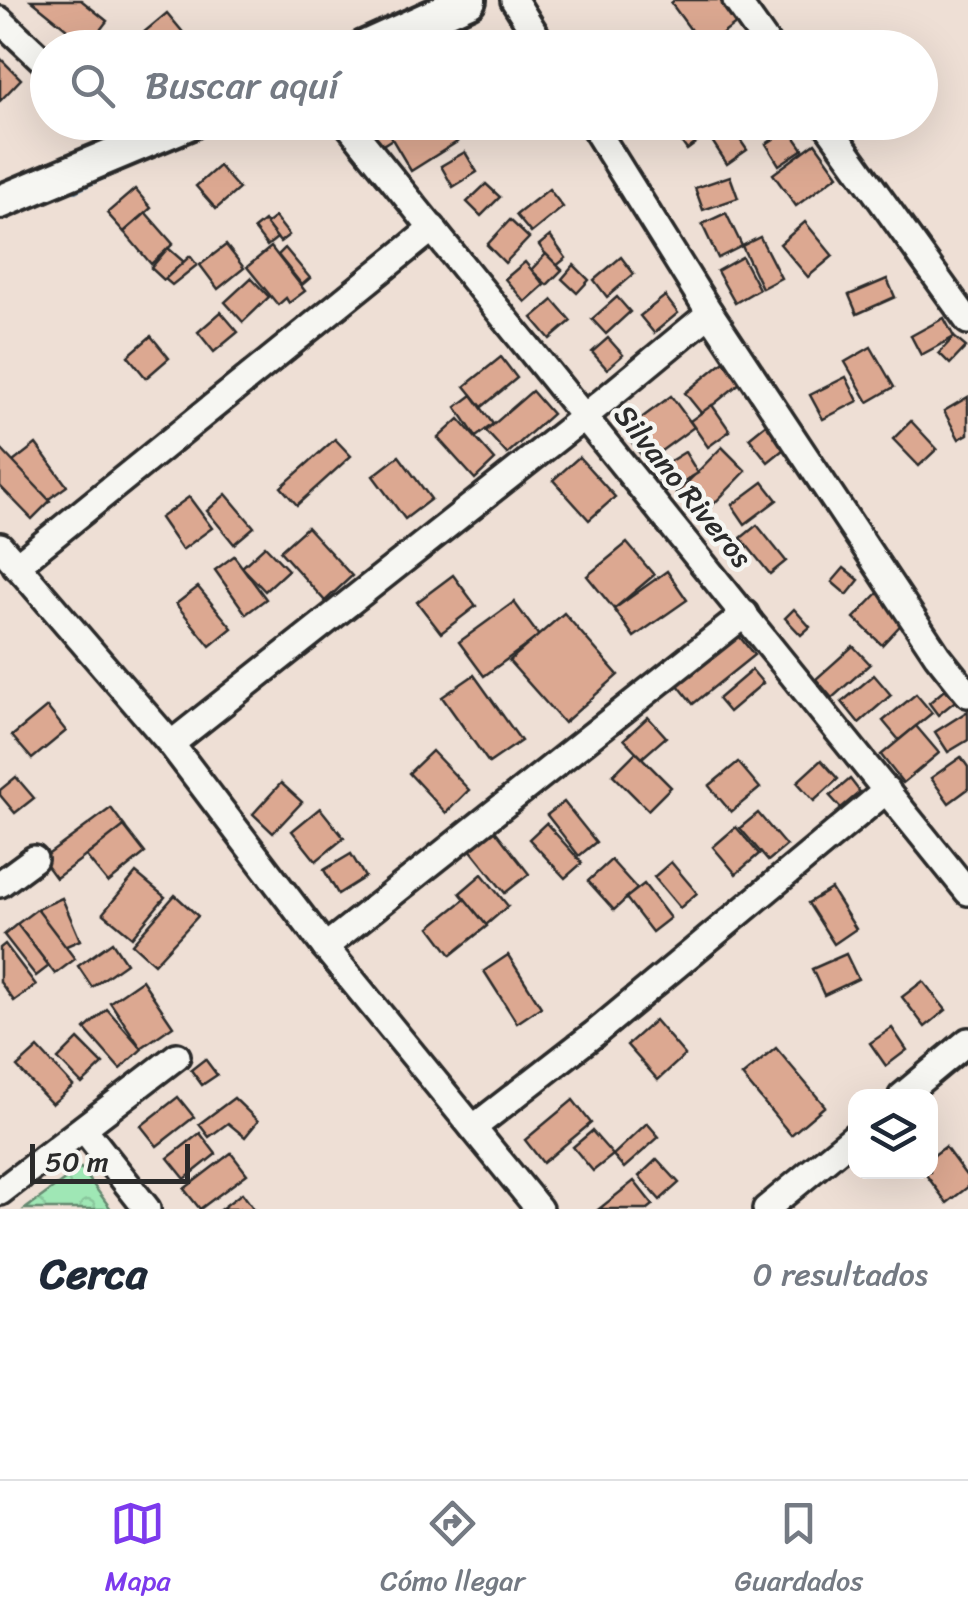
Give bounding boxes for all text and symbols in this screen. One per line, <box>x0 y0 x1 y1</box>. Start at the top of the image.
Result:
search box <box>30 30 938 140</box>
text: Buscar aquí <box>145 52 339 119</box>
icon: search <box>65 58 120 113</box>
street label: Silvano Riveros <box>599 392 767 581</box>
map controls <box>848 1089 938 1179</box>
button: layers <box>848 1089 938 1179</box>
text: 50 m <box>45 1137 109 1186</box>
scale bar <box>30 1139 190 1184</box>
text: Cerca <box>40 1237 147 1311</box>
text: 0 resultados <box>753 1246 928 1303</box>
tab: Mapa <box>105 1496 171 1605</box>
tab: Cómo llegar <box>380 1496 525 1605</box>
tab: Guardados <box>735 1496 863 1605</box>

